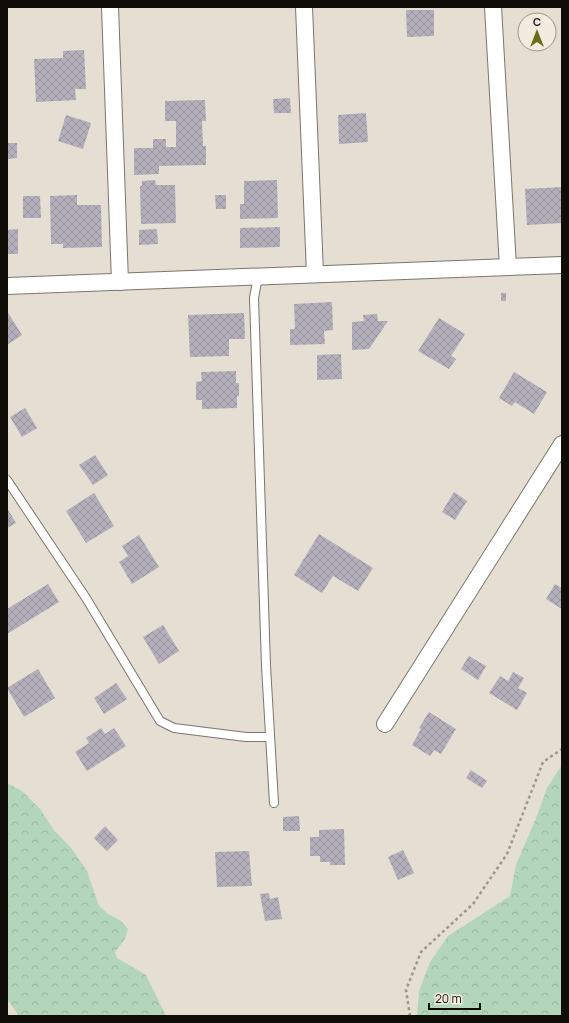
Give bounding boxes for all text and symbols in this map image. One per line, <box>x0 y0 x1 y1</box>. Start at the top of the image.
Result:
north arrow <box>517 12 557 52</box>
text: С <box>533 14 541 29</box>
scale bar <box>429 985 480 1011</box>
text: 20 m <box>435 990 462 1007</box>

